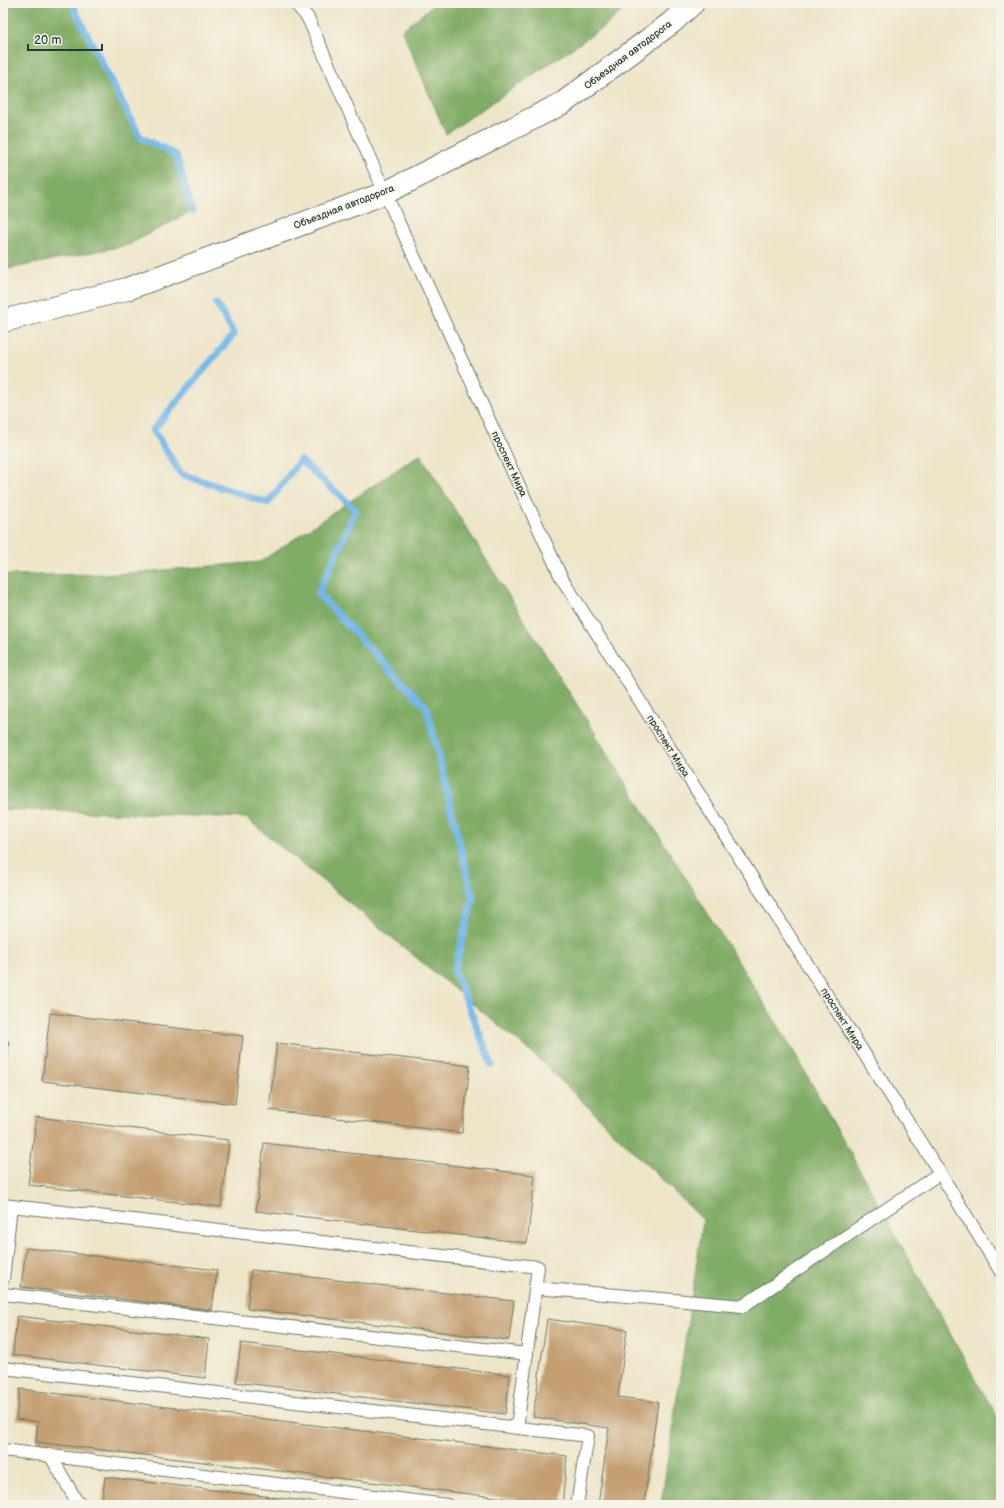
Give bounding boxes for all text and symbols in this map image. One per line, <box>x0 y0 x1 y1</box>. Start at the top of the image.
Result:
street label: Объездная автодорога <box>582 18 674 92</box>
scale bar <box>28 26 102 52</box>
text: 20 m <box>34 33 61 48</box>
street label: Объездная автодорога <box>292 182 396 232</box>
street label: проспект Мира <box>489 429 529 499</box>
street label: проспект Мира <box>644 713 692 779</box>
street label: проспект Мира <box>818 986 866 1052</box>

